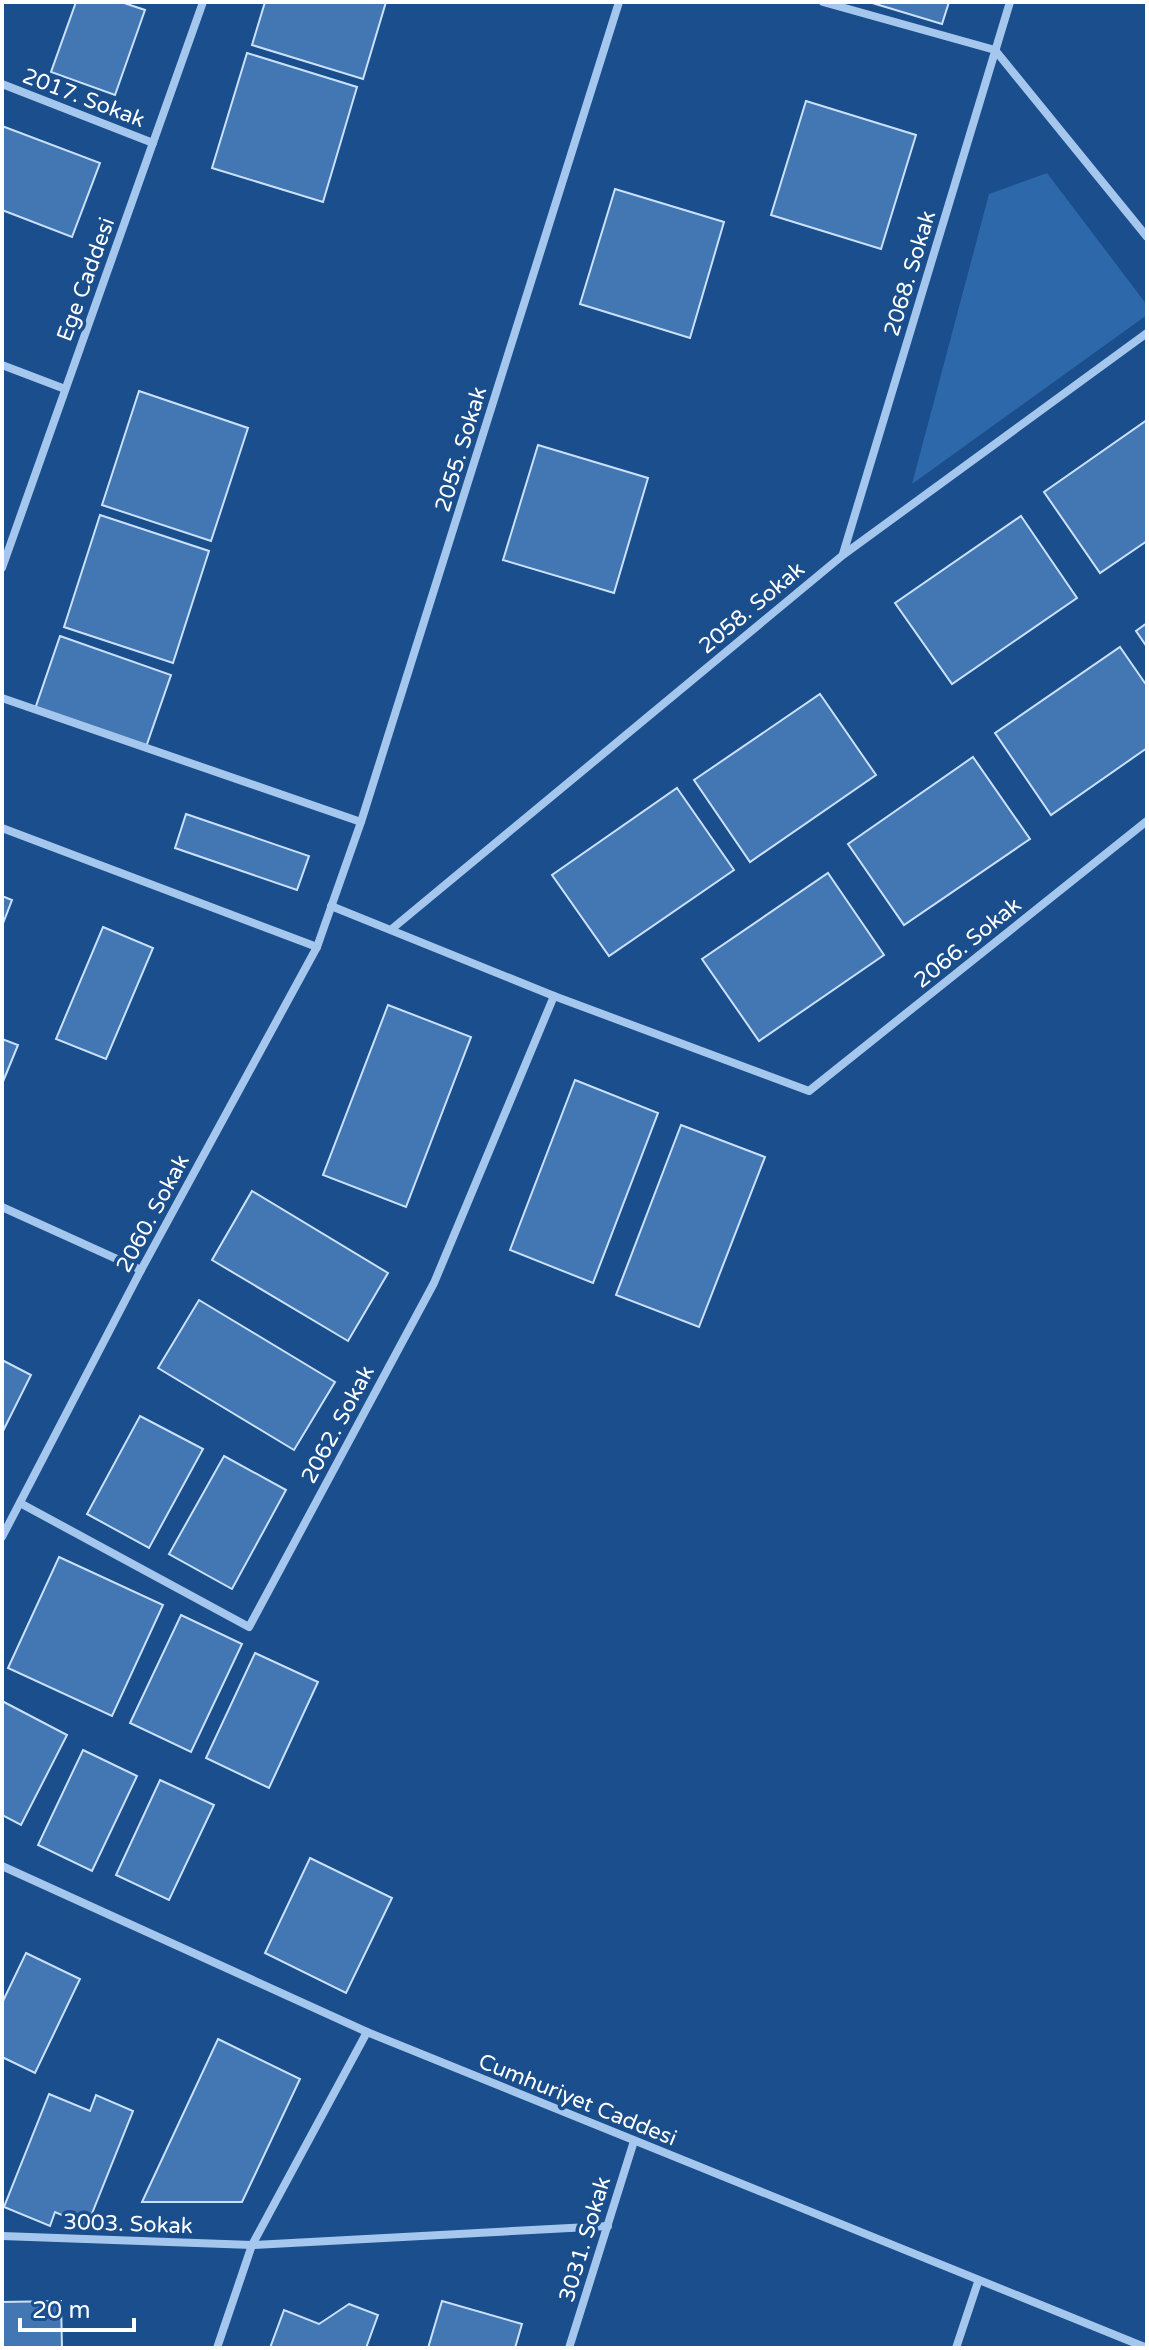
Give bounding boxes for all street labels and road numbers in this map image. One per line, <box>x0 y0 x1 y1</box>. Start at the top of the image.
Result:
street label: 2017. Sokak <box>19 63 148 133</box>
street label: 2068. Sokak <box>879 207 941 339</box>
street label: Ege Caddesi <box>52 214 120 345</box>
street label: 2055. Sokak <box>430 384 492 515</box>
street label: 2058. Sokak <box>694 556 810 659</box>
street label: 2066. Sokak <box>909 892 1026 994</box>
street label: 2060. Sokak <box>111 1150 195 1277</box>
street label: 2062. Sokak <box>296 1361 380 1488</box>
street label: Cumhuriyet Caddesi <box>475 2048 681 2152</box>
street label: 3031. Sokak <box>554 2173 616 2305</box>
street label: 3003. Sokak <box>63 2209 193 2239</box>

